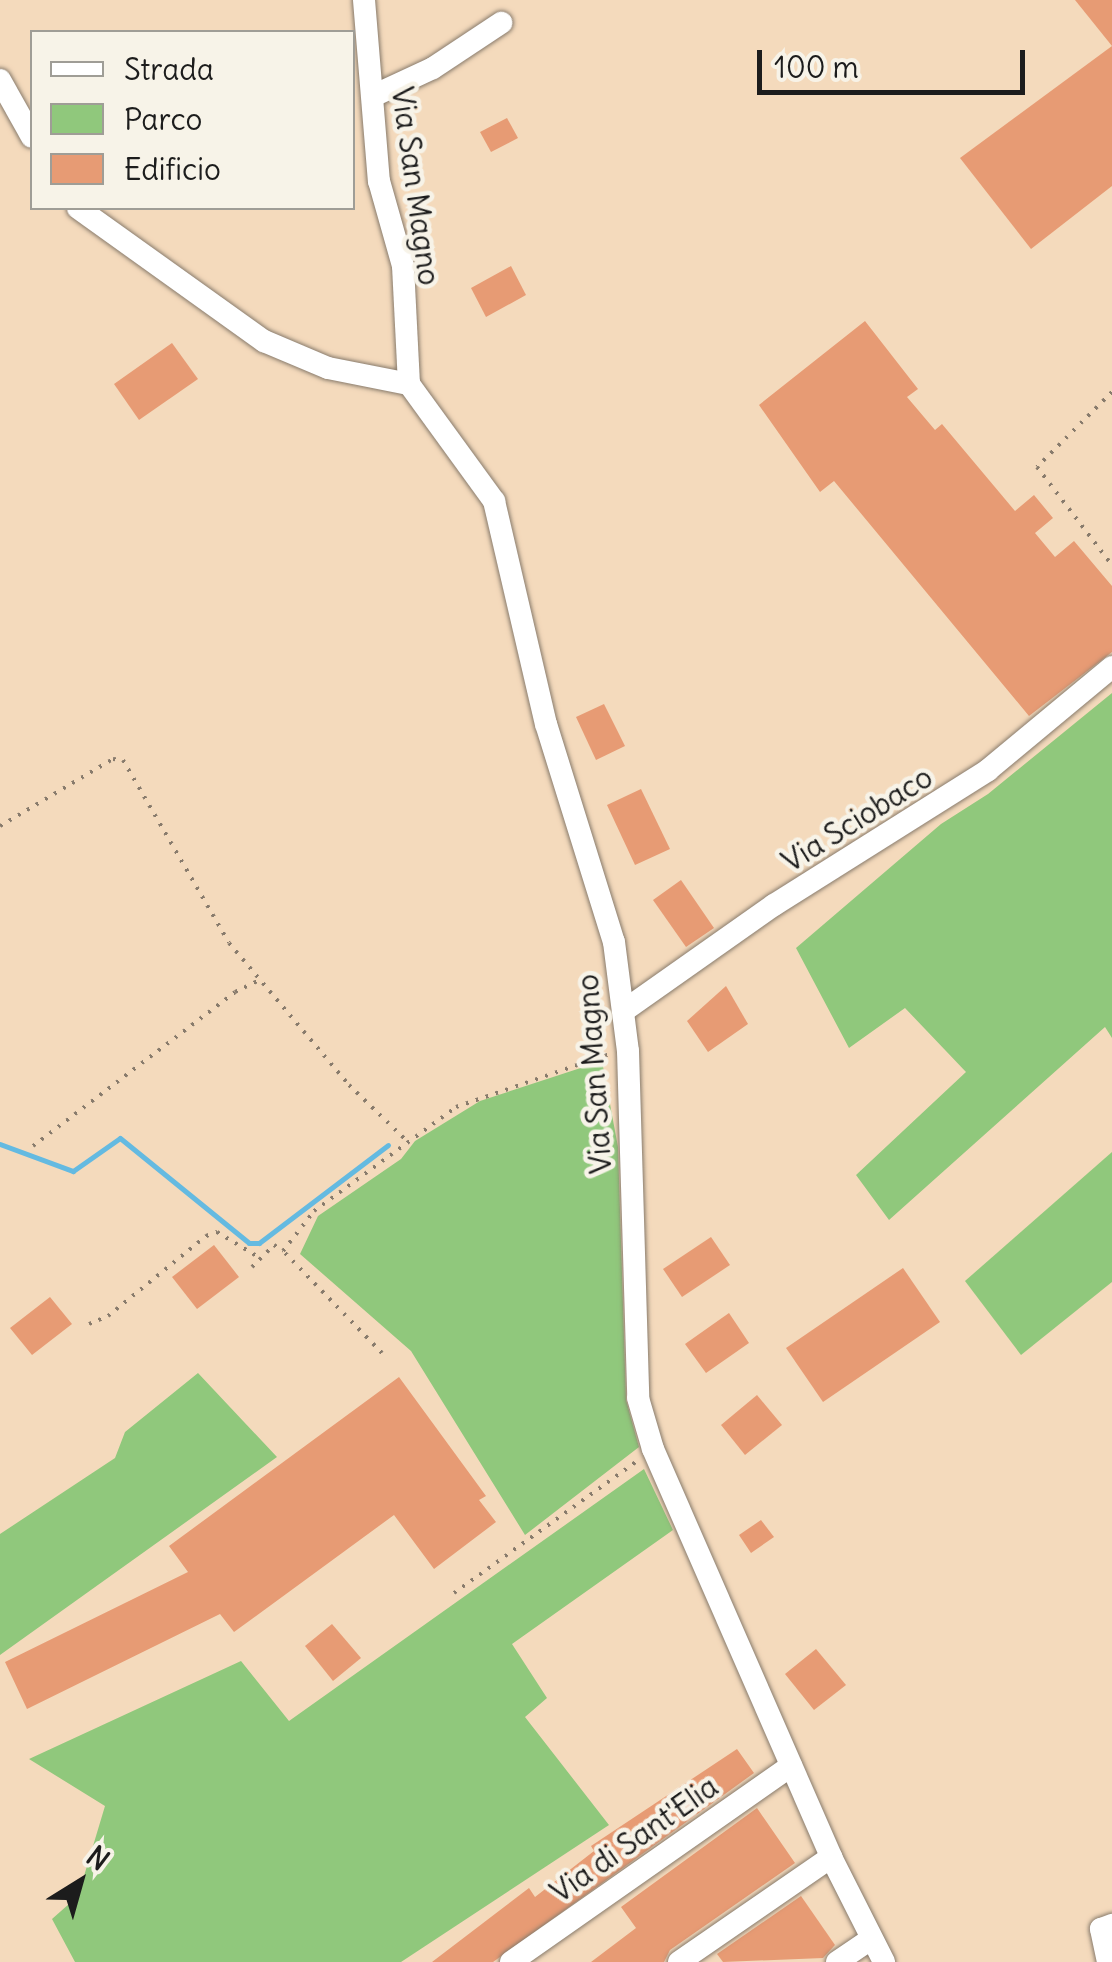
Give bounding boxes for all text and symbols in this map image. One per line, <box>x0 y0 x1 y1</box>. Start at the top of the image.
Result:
legend <box>30 30 355 210</box>
scale bar <box>762 30 1030 92</box>
text: 100 m <box>774 48 859 86</box>
text: Strada <box>124 50 214 88</box>
street label: Via San Magno <box>384 84 448 288</box>
text: Parco <box>124 100 202 138</box>
text: Edificio <box>124 150 221 188</box>
street label: Via Sciobaco <box>775 759 939 879</box>
street label: Via San Magno <box>569 973 619 1175</box>
street label: Via di Sant'Elia <box>543 1768 725 1910</box>
north arrow <box>30 1832 130 1932</box>
text: N <box>79 1838 117 1878</box>

